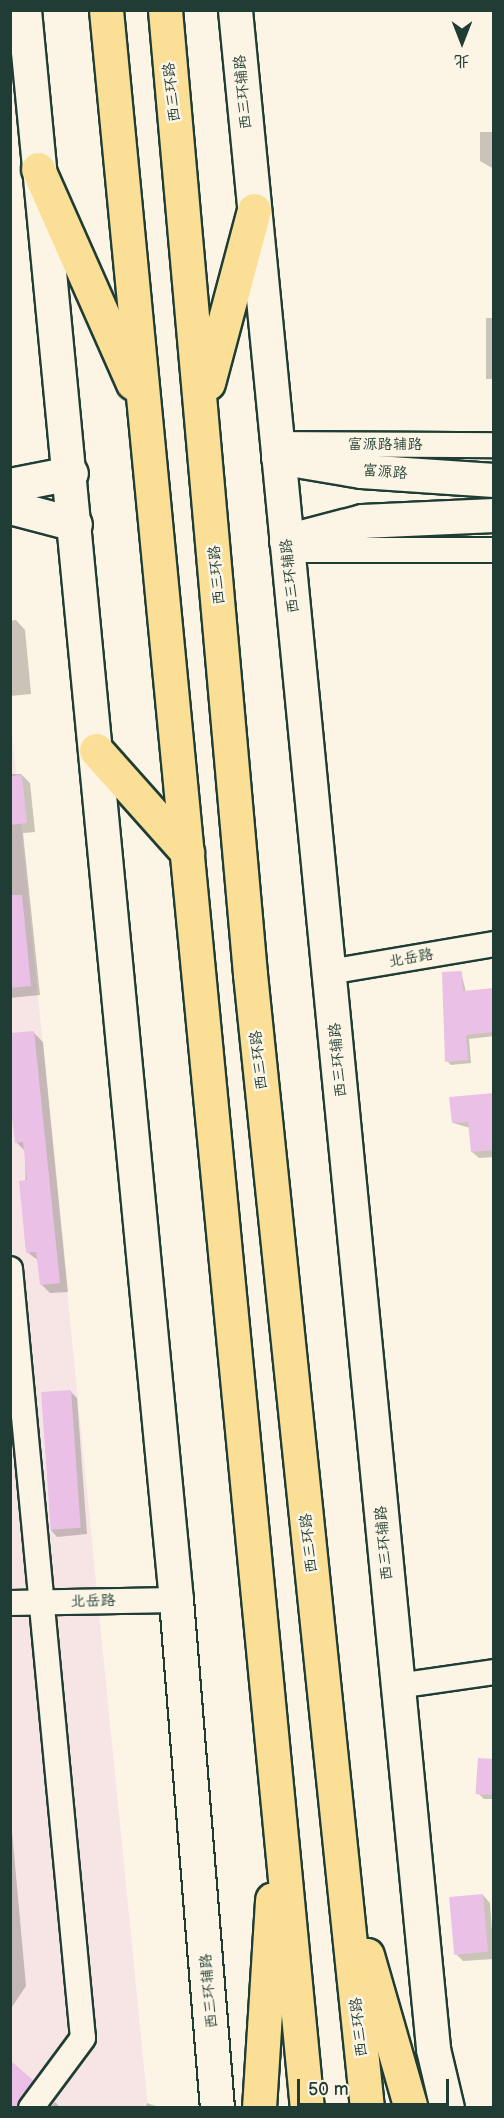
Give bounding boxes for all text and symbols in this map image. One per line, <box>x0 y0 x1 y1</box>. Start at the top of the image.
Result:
north arrow <box>432 12 492 72</box>
text: 北 <box>454 51 470 70</box>
street label: 西三环辅路 <box>231 54 255 130</box>
street label: 西三环路 <box>160 61 184 123</box>
street label: 富源路辅路 <box>348 436 422 454</box>
street label: 富源路 <box>362 461 408 483</box>
street label: 西三环辅路 <box>277 538 303 614</box>
street label: 西三环路 <box>205 544 229 606</box>
street label: 北岳路 <box>387 945 435 971</box>
street label: 西三环辅路 <box>326 1022 350 1098</box>
street label: 西三环路 <box>247 1029 271 1091</box>
street label: 西三环辅路 <box>372 1505 396 1581</box>
street label: 西三环路 <box>297 1512 321 1574</box>
street label: 北岳路 <box>70 1592 116 1610</box>
street label: 西三环辅路 <box>197 1953 221 2029</box>
street label: 西三环路 <box>347 1996 371 2058</box>
scale bar <box>300 2067 452 2105</box>
text: 50 m <box>308 2079 349 2100</box>

